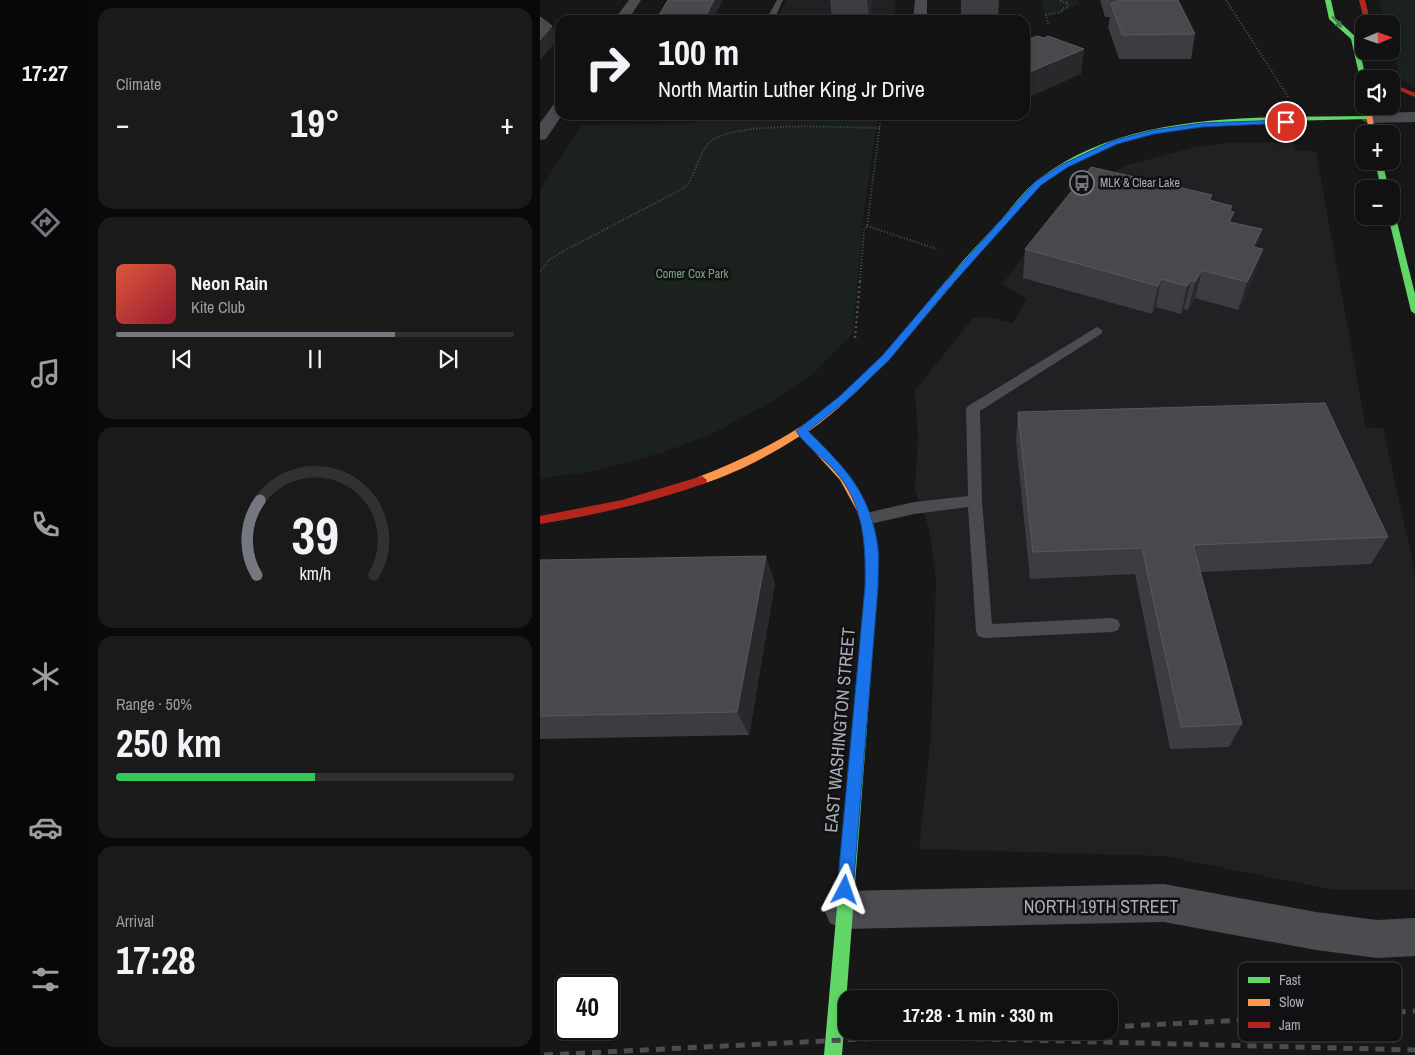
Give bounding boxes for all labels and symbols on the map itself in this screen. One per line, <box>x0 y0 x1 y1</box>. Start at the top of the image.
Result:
one-way arrow <box>1331 15 1342 28</box>
north arrow <box>1355 15 1400 60</box>
pin <box>1265 101 1307 143</box>
bus stop icon: MLK & Clear Lake <box>1069 170 1095 196</box>
place label: MLK & Clear Lake <box>1100 175 1180 191</box>
park label: Comer Cox Park <box>656 266 728 282</box>
street label: EAST WASHINGTON STREET <box>818 626 861 833</box>
position arrow <box>818 863 870 915</box>
street label: NORTH 19TH STREET <box>1024 894 1178 919</box>
legend <box>1238 962 1402 1042</box>
text: Fast <box>1279 971 1301 989</box>
speed limit sign: 40 <box>555 975 620 1040</box>
text: Slow <box>1279 993 1305 1011</box>
text: Jam <box>1279 1016 1301 1034</box>

